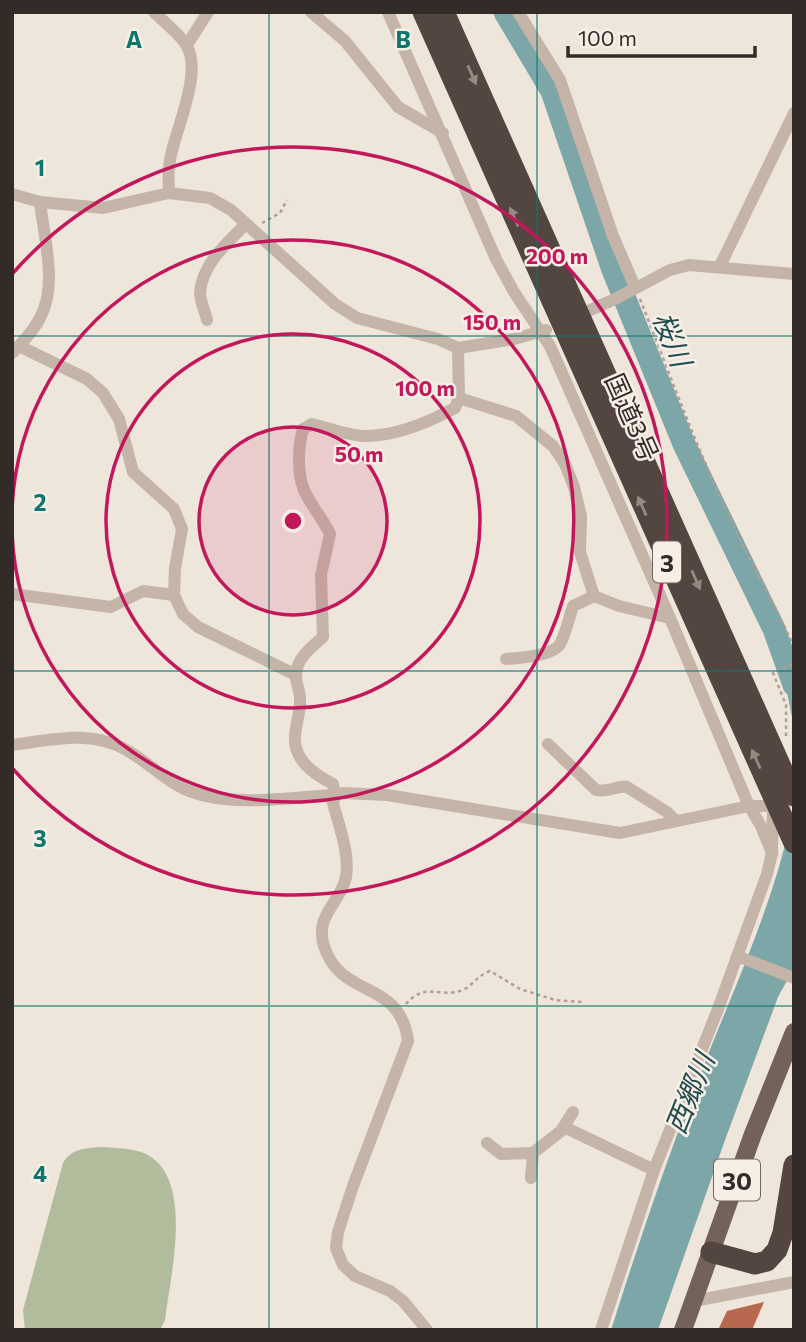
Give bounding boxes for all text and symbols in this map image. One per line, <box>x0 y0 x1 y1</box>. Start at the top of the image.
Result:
scale bar <box>568 14 755 58</box>
text: A <box>126 25 143 53</box>
text: B <box>395 25 411 53</box>
text: 100 m <box>578 25 637 50</box>
one-way arrow <box>467 64 478 85</box>
text: 1 <box>35 153 45 181</box>
one-way arrow <box>508 207 519 228</box>
text: 200 m <box>526 243 588 268</box>
water label: 桜川 <box>647 307 700 374</box>
text: 150 m <box>463 309 521 334</box>
street label: 国道3号 <box>600 368 666 466</box>
text: 100 m <box>395 375 455 400</box>
text: 50 m <box>335 441 383 466</box>
text: 2 <box>33 488 47 516</box>
one-way arrow <box>636 496 647 517</box>
centre of rings <box>281 509 305 533</box>
road number: 3 <box>653 542 681 582</box>
one-way arrow <box>691 569 702 590</box>
one-way arrow <box>750 748 761 769</box>
text: 3 <box>33 824 47 852</box>
water label: 西郷川 <box>658 1045 722 1138</box>
text: 4 <box>33 1159 47 1187</box>
road number: 30 <box>714 1160 760 1200</box>

